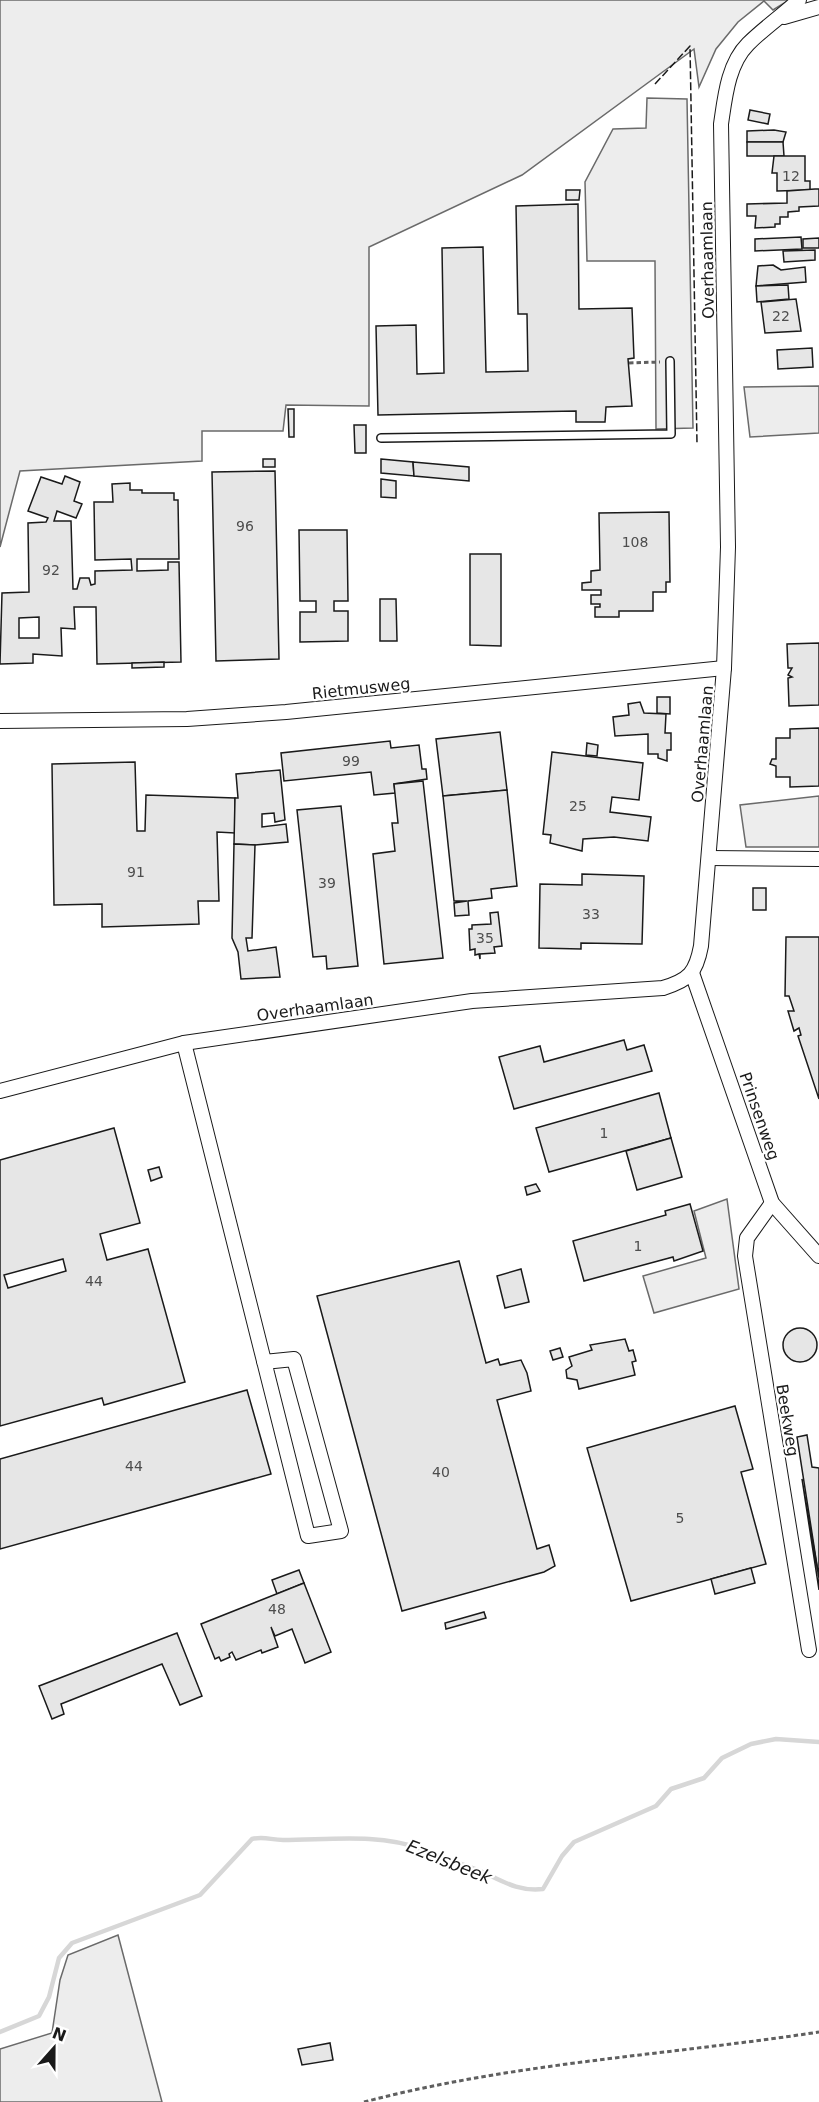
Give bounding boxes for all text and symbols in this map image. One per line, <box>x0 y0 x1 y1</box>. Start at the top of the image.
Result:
house number: 12 <box>782 168 800 184</box>
street label: Overhaamlaan <box>697 201 718 319</box>
house number: 22 <box>772 308 790 324</box>
house number: 96 <box>236 518 254 534</box>
house number: 108 <box>622 534 648 550</box>
house number: 92 <box>42 562 60 578</box>
street label: Rietmusweg <box>311 674 411 703</box>
street label: Overhaamlaan <box>688 685 717 804</box>
house number: 99 <box>342 753 360 769</box>
house number: 25 <box>569 798 587 814</box>
house number: 91 <box>127 864 145 880</box>
house number: 39 <box>318 875 336 891</box>
house number: 33 <box>582 906 600 922</box>
house number: 35 <box>476 930 494 946</box>
street label: Overhaamlaan <box>255 990 375 1025</box>
street label: Prinsenweg <box>736 1070 783 1163</box>
house number: 1 <box>600 1125 608 1141</box>
house number: 1 <box>634 1238 642 1254</box>
house number: 44 <box>85 1273 103 1289</box>
street label: Beekweg <box>772 1383 803 1458</box>
house number: 44 <box>125 1458 143 1474</box>
house number: 40 <box>432 1464 450 1480</box>
house number: 5 <box>676 1510 684 1526</box>
house number: 48 <box>268 1601 286 1617</box>
water label: Ezelsbeek <box>403 1835 496 1889</box>
north arrow <box>24 2018 84 2078</box>
text: N <box>50 2023 69 2046</box>

